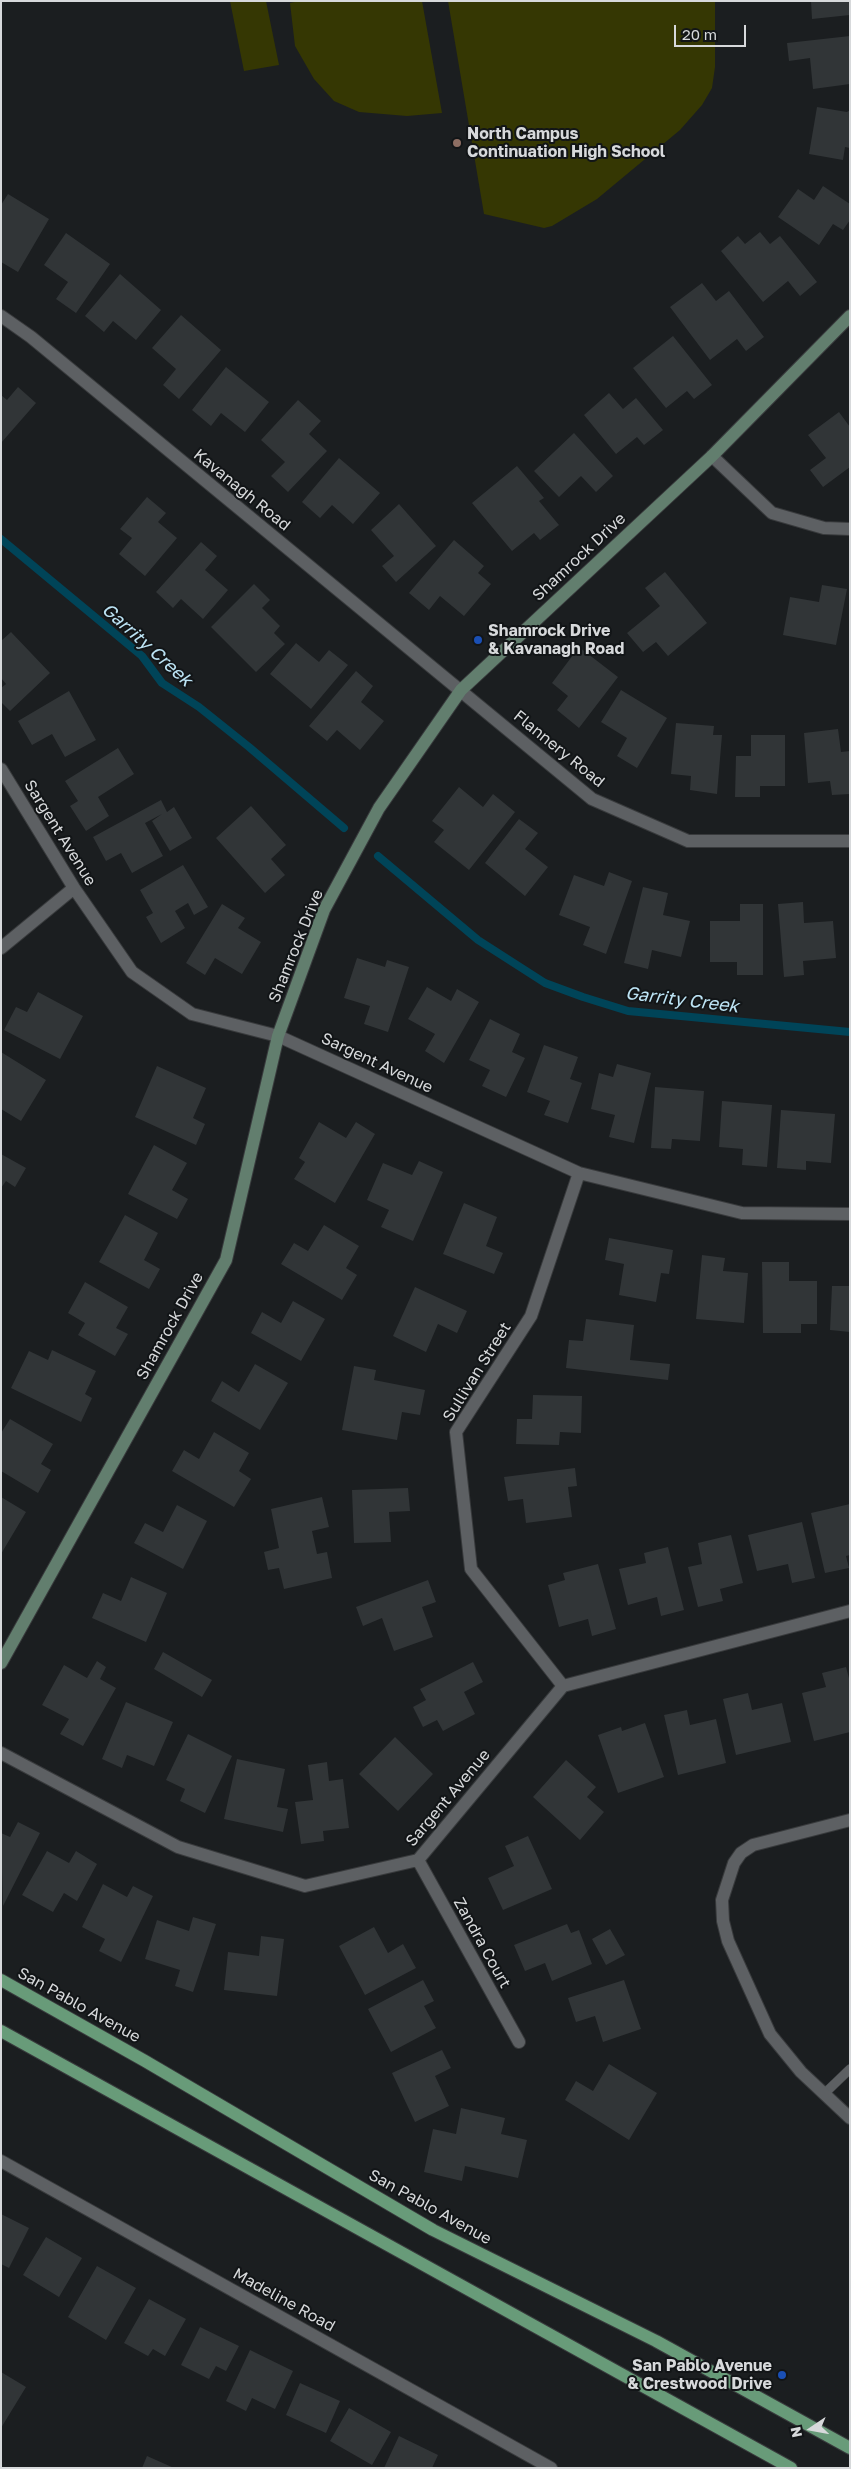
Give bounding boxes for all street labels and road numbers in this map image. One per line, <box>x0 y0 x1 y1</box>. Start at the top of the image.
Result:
street label: Kavanagh Road <box>190 445 294 535</box>
street label: Shamrock Drive <box>528 509 630 605</box>
street label: Flannery Road <box>510 706 608 792</box>
street label: Sargent Avenue <box>20 777 100 889</box>
street label: Shamrock Drive <box>265 887 327 1005</box>
street label: Sargent Avenue <box>318 1029 436 1097</box>
street label: Shamrock Drive <box>132 1269 208 1383</box>
street label: Sullivan Street <box>439 1319 515 1425</box>
street label: Sargent Avenue <box>402 1745 494 1851</box>
street label: Zandra Court <box>449 1894 515 1992</box>
street label: San Pablo Avenue <box>14 1963 144 2047</box>
street label: San Pablo Avenue <box>365 2165 495 2249</box>
street label: Madeline Road <box>230 2264 338 2336</box>

